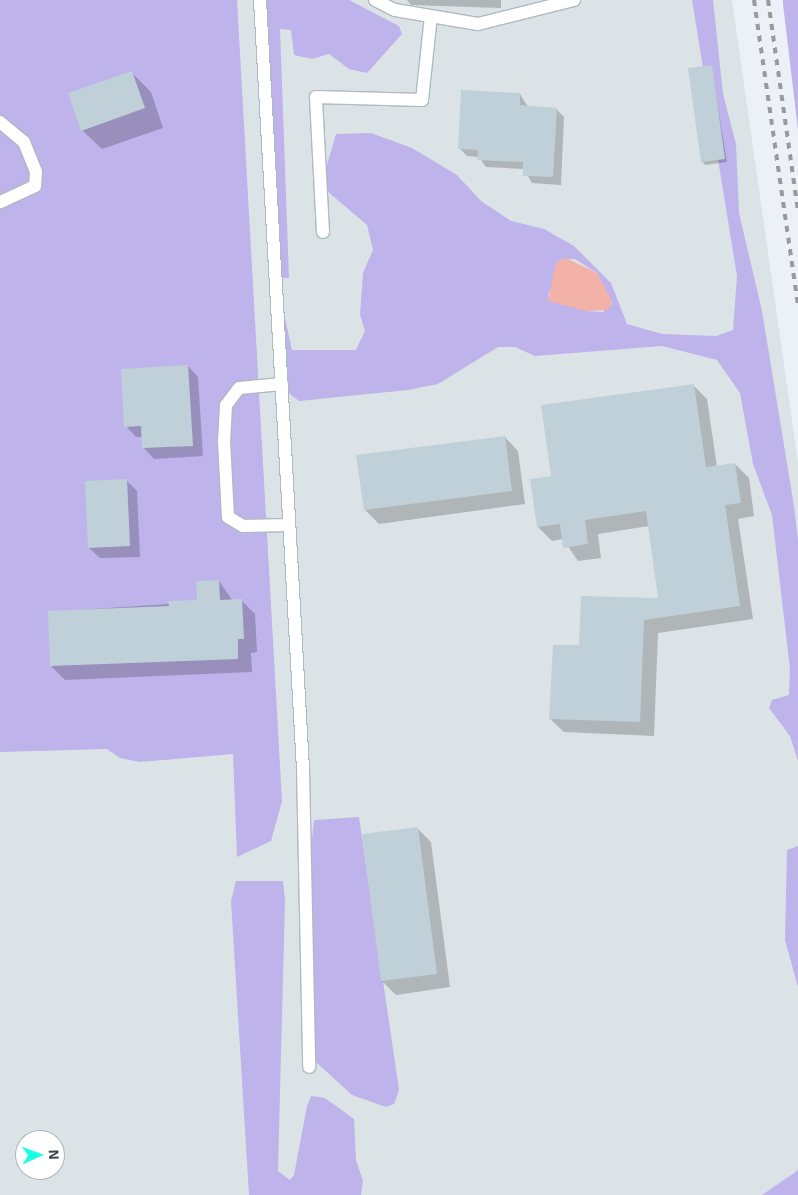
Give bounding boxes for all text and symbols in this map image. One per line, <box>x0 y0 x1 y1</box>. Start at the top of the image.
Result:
north arrow <box>15 1130 65 1180</box>
text: N <box>46 1149 63 1160</box>

